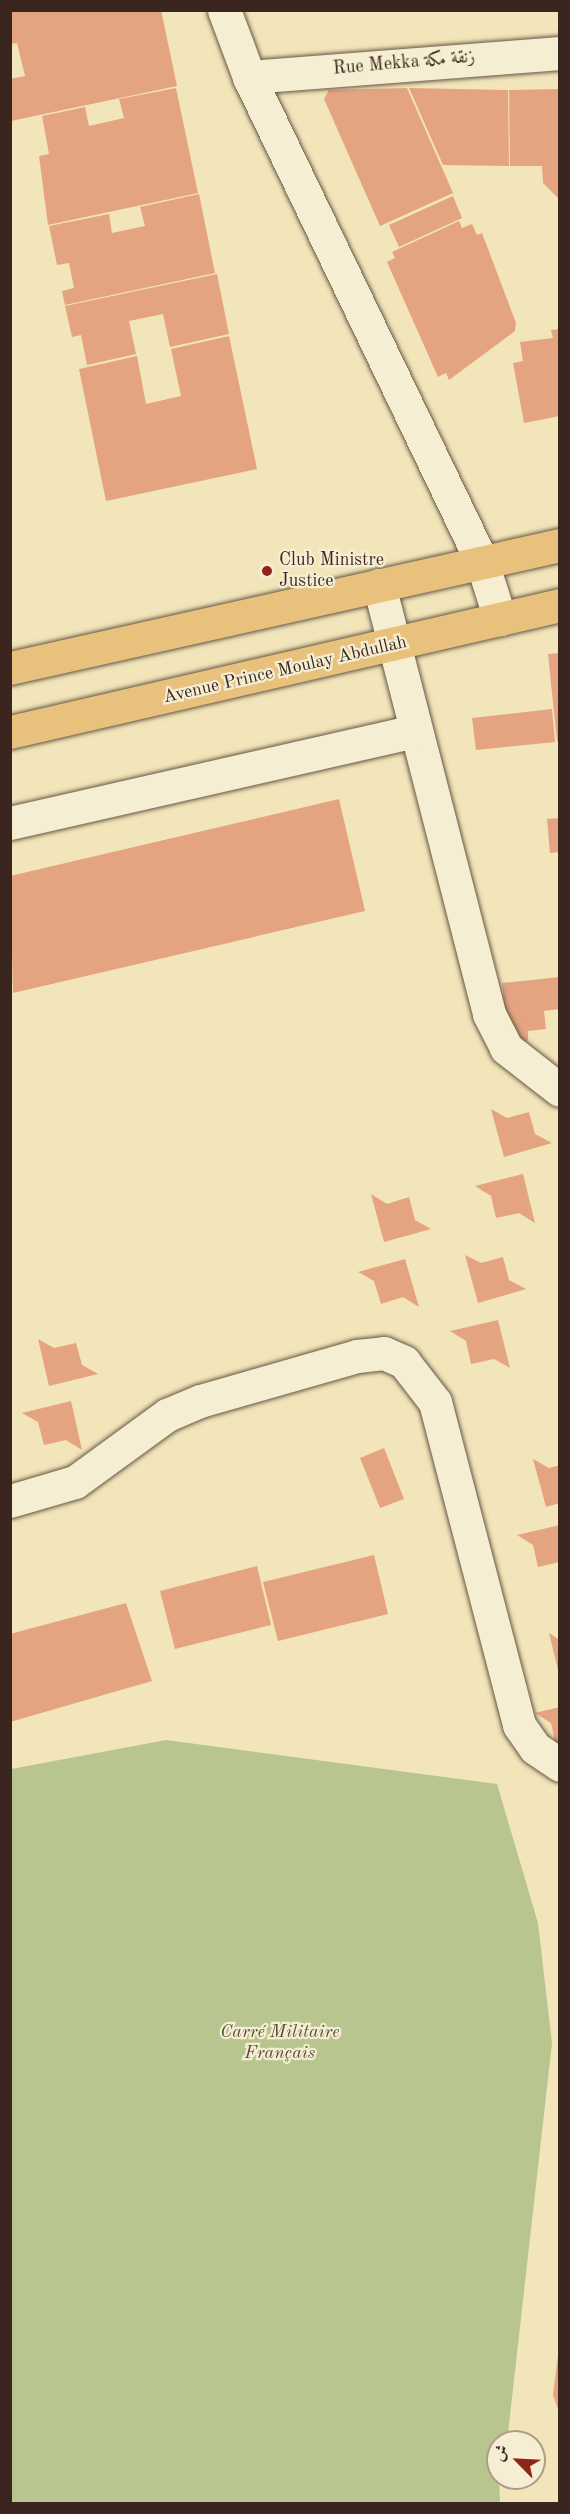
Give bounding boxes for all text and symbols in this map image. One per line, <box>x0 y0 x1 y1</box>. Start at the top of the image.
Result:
street label: Rue Mekka زنقة مكة <box>332 46 476 80</box>
place label: Club Ministre Justice <box>279 550 384 592</box>
marker: Club Ministre Justice <box>260 564 274 578</box>
street label: Avenue Prince Moulay Abdullah <box>161 631 409 709</box>
park label: Carré Militaire Français <box>220 2022 340 2064</box>
north arrow <box>486 2430 546 2490</box>
text: ش <box>491 2443 512 2464</box>

